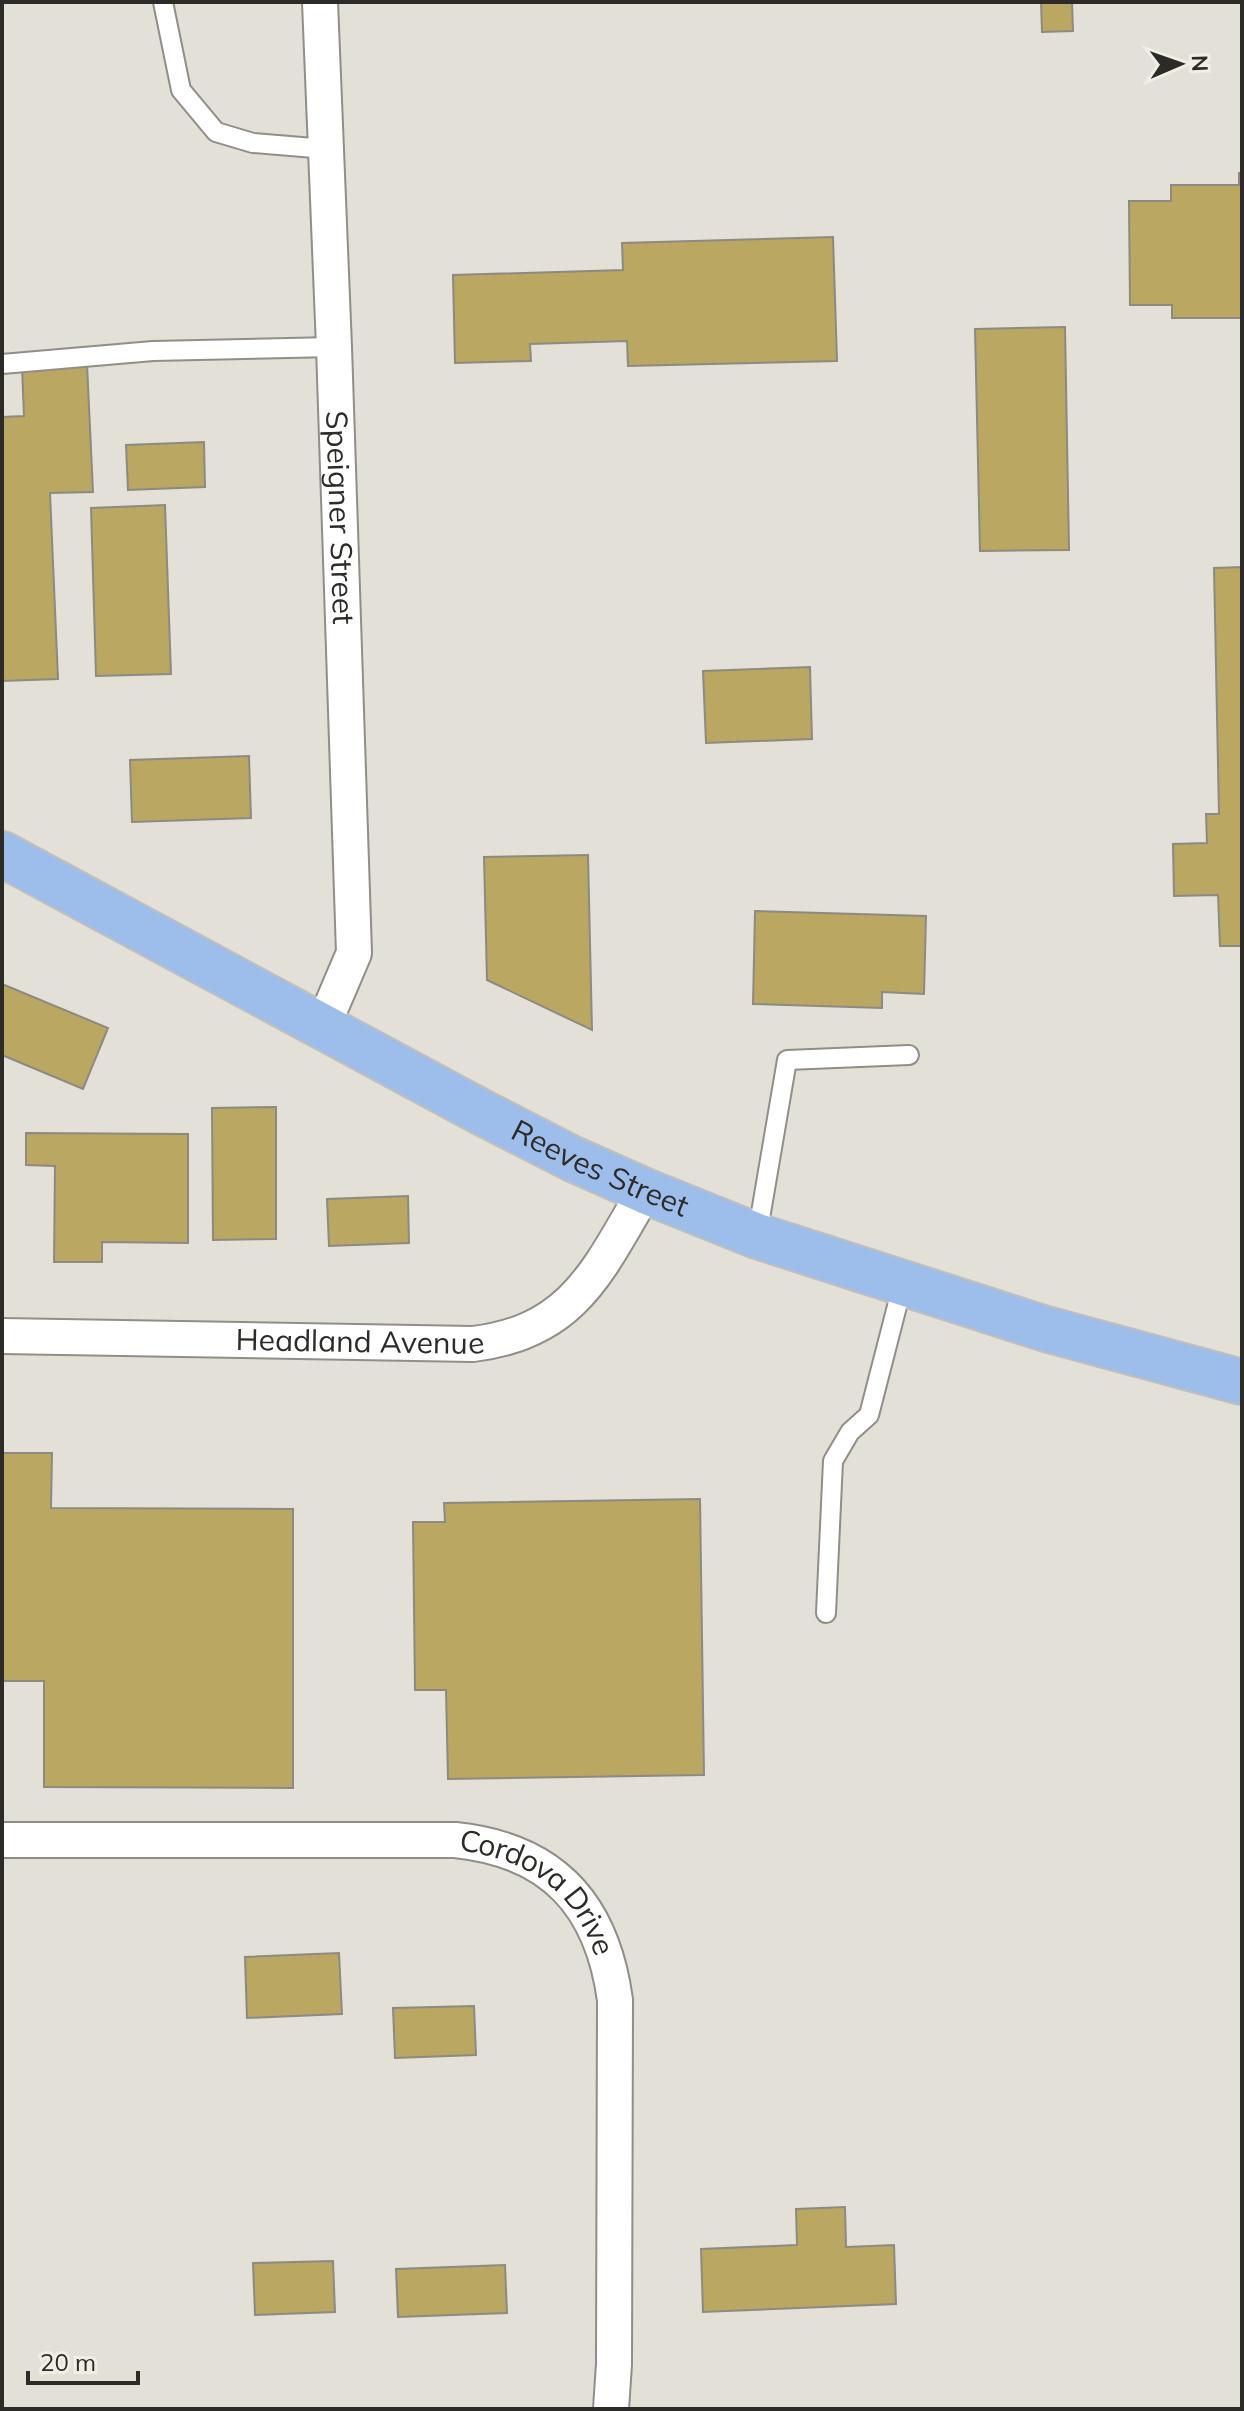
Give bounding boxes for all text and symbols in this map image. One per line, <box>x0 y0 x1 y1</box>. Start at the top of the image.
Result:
north arrow <box>1140 24 1220 104</box>
text: N <box>1186 55 1214 72</box>
street label: Speigner Street <box>318 410 363 625</box>
street label: Reeves Street <box>505 1111 694 1225</box>
street label: Headland Avenue <box>235 1320 487 1363</box>
street label: Cordova Drive <box>457 1821 624 1960</box>
scale bar <box>28 2335 138 2385</box>
text: 20 m <box>40 2347 96 2377</box>

